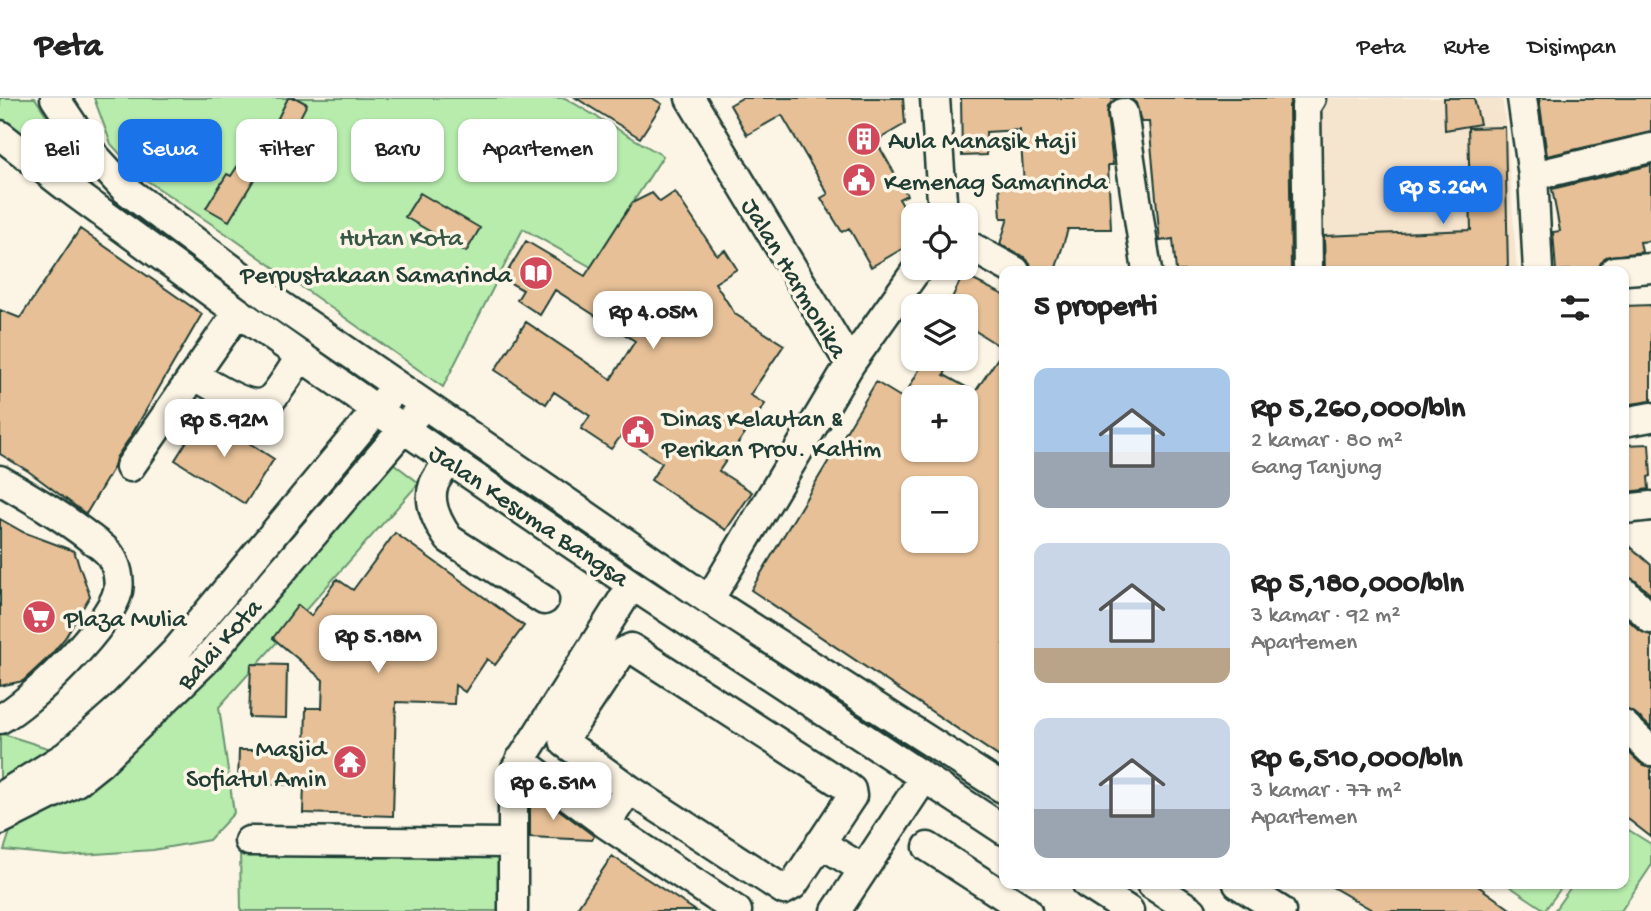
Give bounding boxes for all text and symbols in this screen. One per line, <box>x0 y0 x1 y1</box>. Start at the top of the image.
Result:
text: Peta <box>35 29 102 67</box>
text: Peta <box>1357 34 1406 63</box>
text: Rute <box>1444 34 1490 63</box>
text: Disimpan <box>1528 34 1616 63</box>
chip: Beli <box>21 119 104 182</box>
chip: Sewa <box>118 119 222 182</box>
chip: Filter <box>236 119 337 182</box>
chip: Baru <box>351 119 444 182</box>
chip: Apartemen <box>458 119 617 182</box>
building icon: Aula Manasik Haji <box>845 120 883 158</box>
place label: Aula Manasik Haji <box>888 128 1077 159</box>
public building icon: Kemenag Samarinda <box>840 161 878 199</box>
pin: Rp 5.26M <box>1371 166 1515 226</box>
place label: Kemenag Samarinda <box>884 169 1109 200</box>
text: Rp 5.26M <box>1399 175 1487 202</box>
street label: Jalan Harmonika <box>732 194 853 366</box>
map controls <box>901 203 978 553</box>
button: locate <box>901 203 978 280</box>
park label: Hutan Kota <box>339 225 464 256</box>
library icon: Perpustakaan Samarinda <box>517 254 555 292</box>
place label: Perpustakaan Samarinda <box>239 262 514 293</box>
icon: filters <box>1556 289 1594 327</box>
text: 5 properti <box>1034 291 1157 326</box>
pin: Rp 4.05M <box>581 292 725 351</box>
button: layers <box>901 294 978 371</box>
text: Rp 4.05M <box>609 300 697 327</box>
button: + <box>901 385 978 462</box>
text: Rp 5,260,000/bln <box>1251 393 1465 428</box>
icon: home <box>1090 396 1174 480</box>
pin: Rp 5.92M <box>152 400 296 459</box>
place label: Dinas Kelautan & Perikan Prov. Kaltim <box>660 406 881 467</box>
text: Rp 5.92M <box>181 408 267 435</box>
public building icon: Dinas Kelautan & Perikan Prov. Kaltim <box>619 413 657 451</box>
text: 2 kamar · 80 m² <box>1251 428 1403 455</box>
street label: Jalan Kesuma Bangsa <box>422 439 635 597</box>
text: Gang Tanjung <box>1251 455 1382 482</box>
button: − <box>901 476 978 553</box>
text: Rp 5,180,000/bln <box>1251 568 1464 603</box>
icon: home <box>1090 571 1174 655</box>
street label: Balai Kota <box>172 593 272 699</box>
supermarket icon: Plaza Mulia <box>20 598 58 636</box>
text: 3 kamar · 92 m² <box>1251 603 1400 630</box>
place label: Plaza Mulia <box>63 606 188 637</box>
pin: Rp 5.18M <box>306 616 450 675</box>
text: Rp 5.18M <box>335 624 421 651</box>
text: Apartemen <box>1251 630 1357 657</box>
place label: Masjid Sofiatul Amin <box>186 736 328 797</box>
temple icon: Masjid Sofiatul Amin <box>331 743 369 781</box>
text: Rp 6,510,000/bln <box>1251 743 1463 778</box>
icon: home <box>1090 746 1174 830</box>
pin: Rp 6.51M <box>481 762 625 822</box>
text: Rp 6.51M <box>510 771 596 798</box>
text: 3 kamar · 77 m² <box>1251 778 1402 805</box>
text: Apartemen <box>1251 805 1357 832</box>

